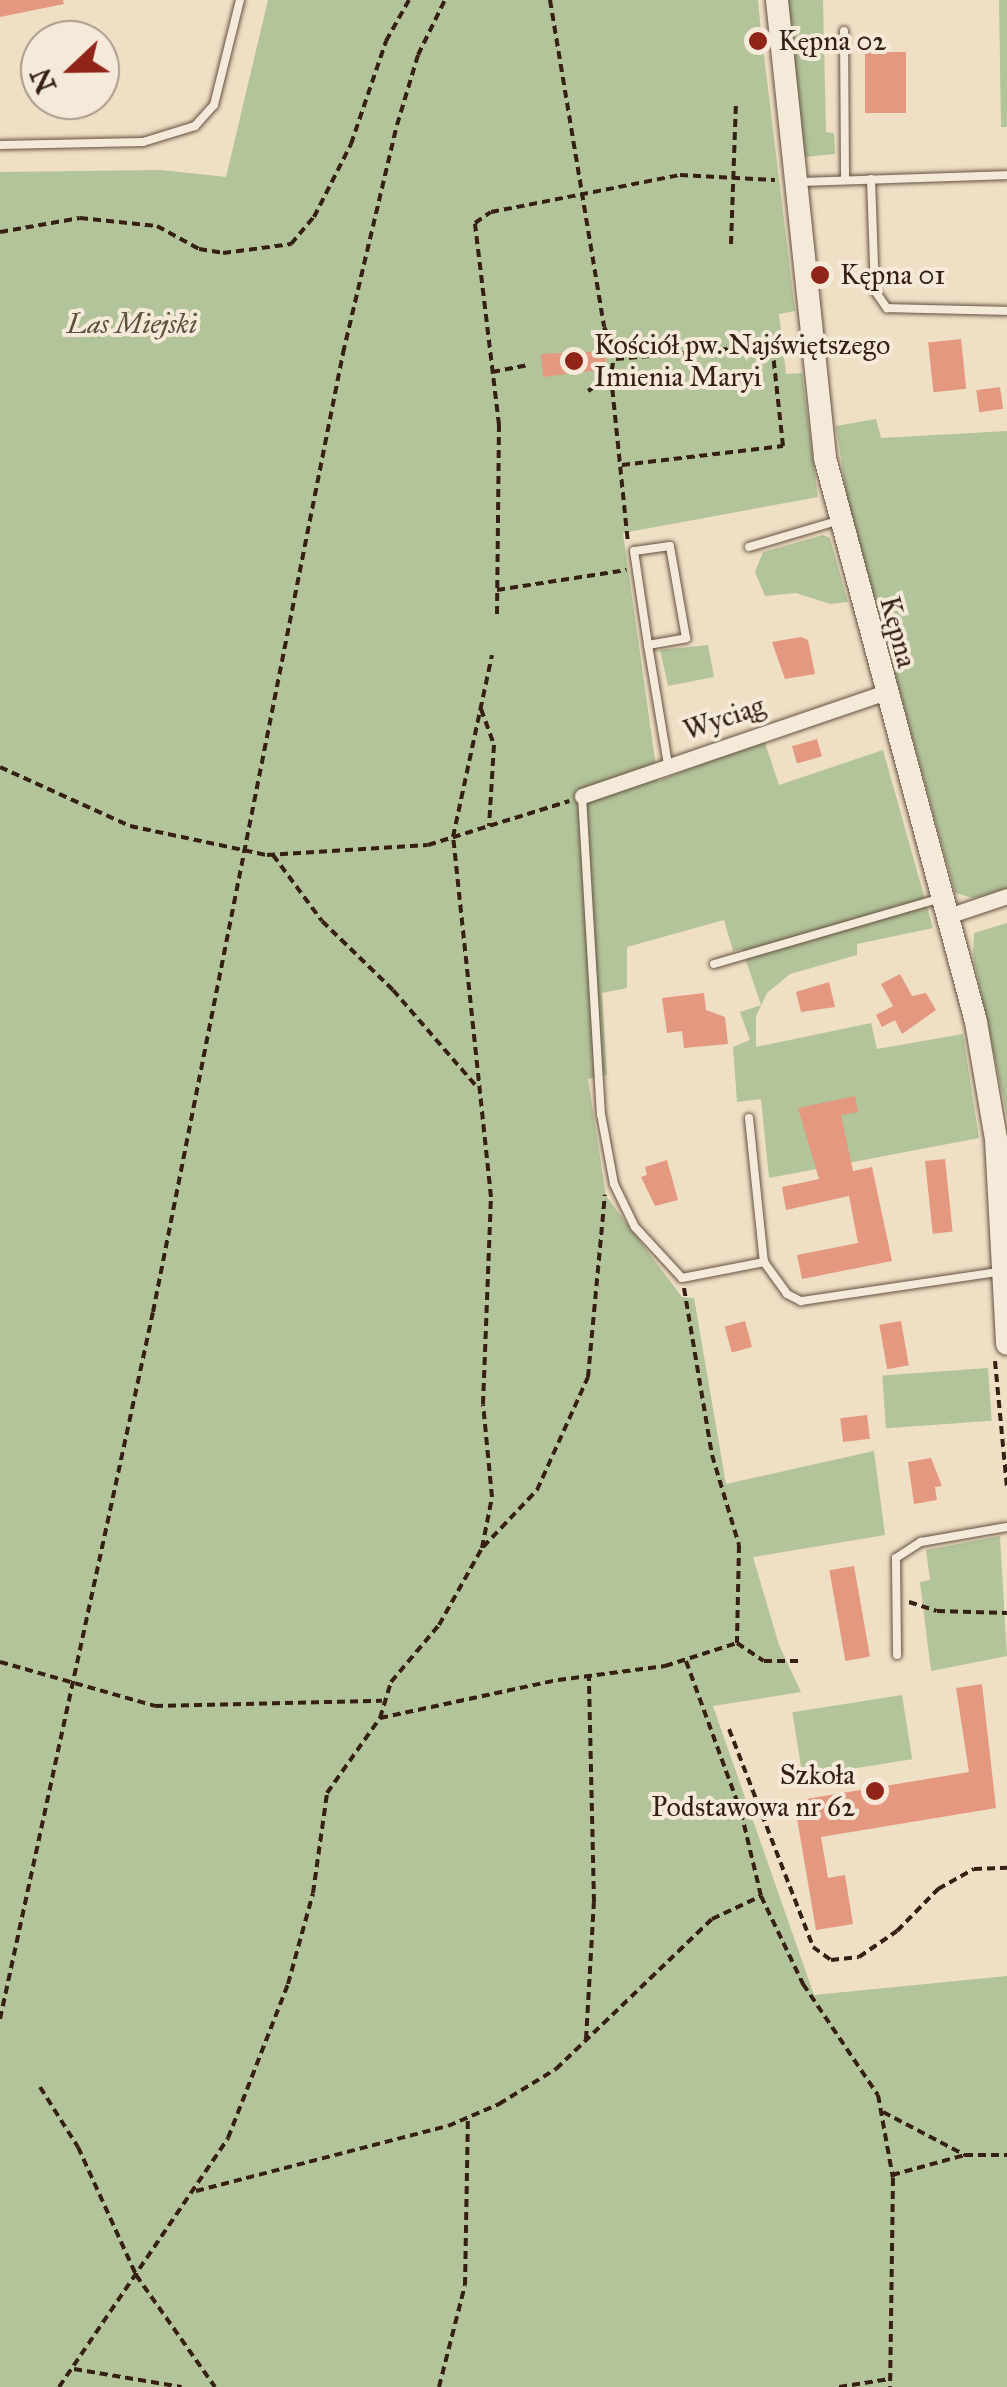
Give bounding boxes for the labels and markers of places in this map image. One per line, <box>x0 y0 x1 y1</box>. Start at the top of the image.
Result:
place label: Kępna 02 <box>778 24 886 58</box>
marker: Kępna 02 <box>747 30 769 52</box>
place label: Kępna 01 <box>840 258 945 292</box>
marker: Kępna 01 <box>809 264 831 286</box>
place label: Kościół pw. Najświętszego Imienia Maryi <box>594 328 890 394</box>
marker: Kościół pw. Najświętszego Imienia Maryi <box>563 350 585 372</box>
place label: Szkoła Podstawowa nr 62 <box>651 1758 855 1824</box>
marker: Szkoła Podstawowa nr 62 <box>864 1780 886 1802</box>

